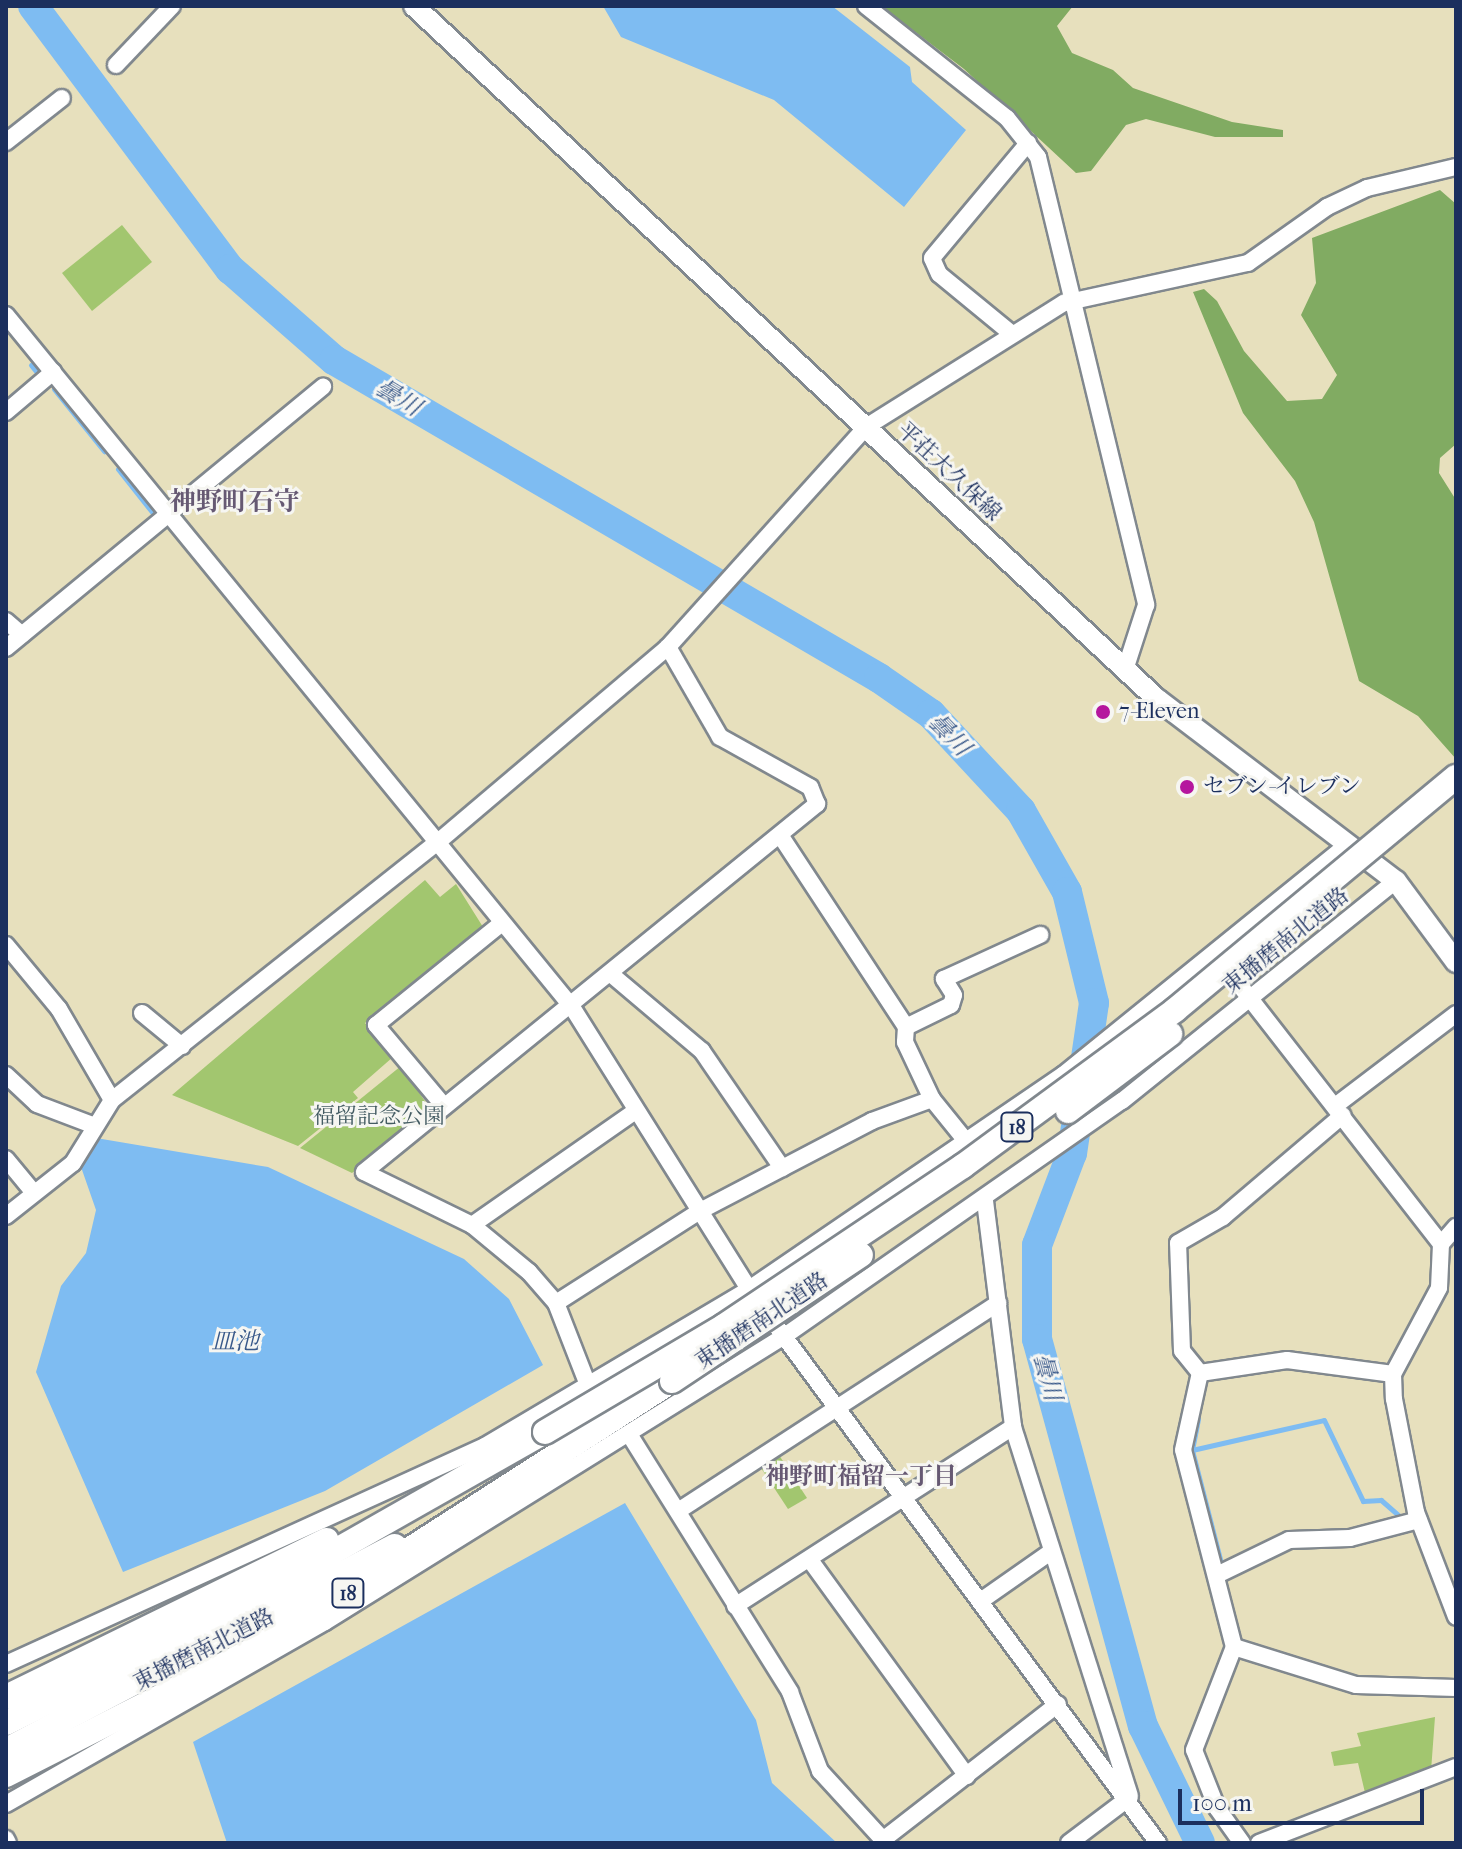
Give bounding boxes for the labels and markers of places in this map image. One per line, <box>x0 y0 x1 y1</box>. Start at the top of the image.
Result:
place label: 7-Eleven <box>1119 699 1200 725</box>
marker: 7-Eleven <box>1094 703 1112 721</box>
place label: セブン-イレブン <box>1203 774 1363 800</box>
marker: セブン-イレブン <box>1178 778 1196 796</box>

